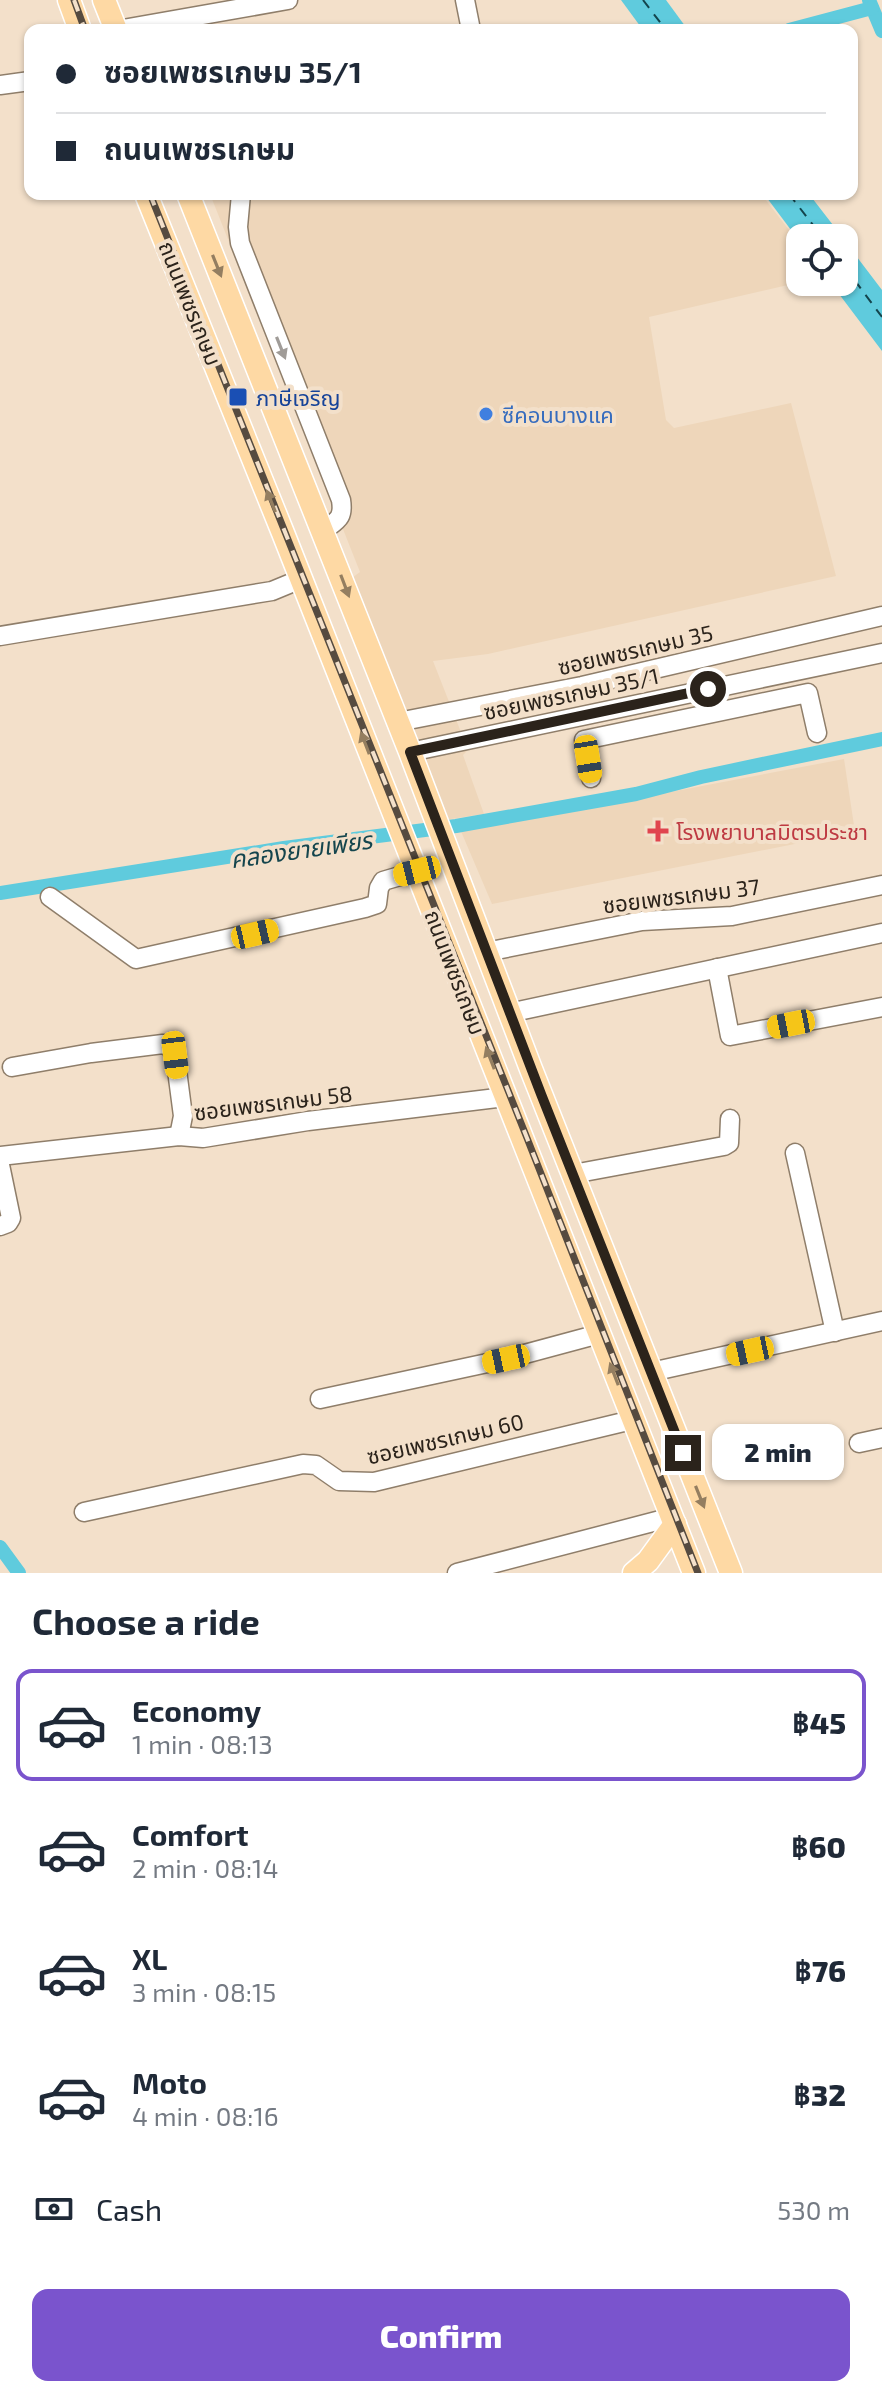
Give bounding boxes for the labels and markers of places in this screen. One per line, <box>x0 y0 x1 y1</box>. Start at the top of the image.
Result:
place label: ภาษีเจริญ <box>256 384 341 410</box>
marker: ภาษีเจริญ <box>227 386 249 408</box>
place label: ซีคอนบางแค <box>502 401 614 427</box>
marker: ซีคอนบางแค <box>477 405 495 423</box>
place label: โรงพยาบาลมิตรประชา <box>676 818 868 844</box>
marker: โรงพยาบาลมิตรประชา <box>647 820 669 842</box>

